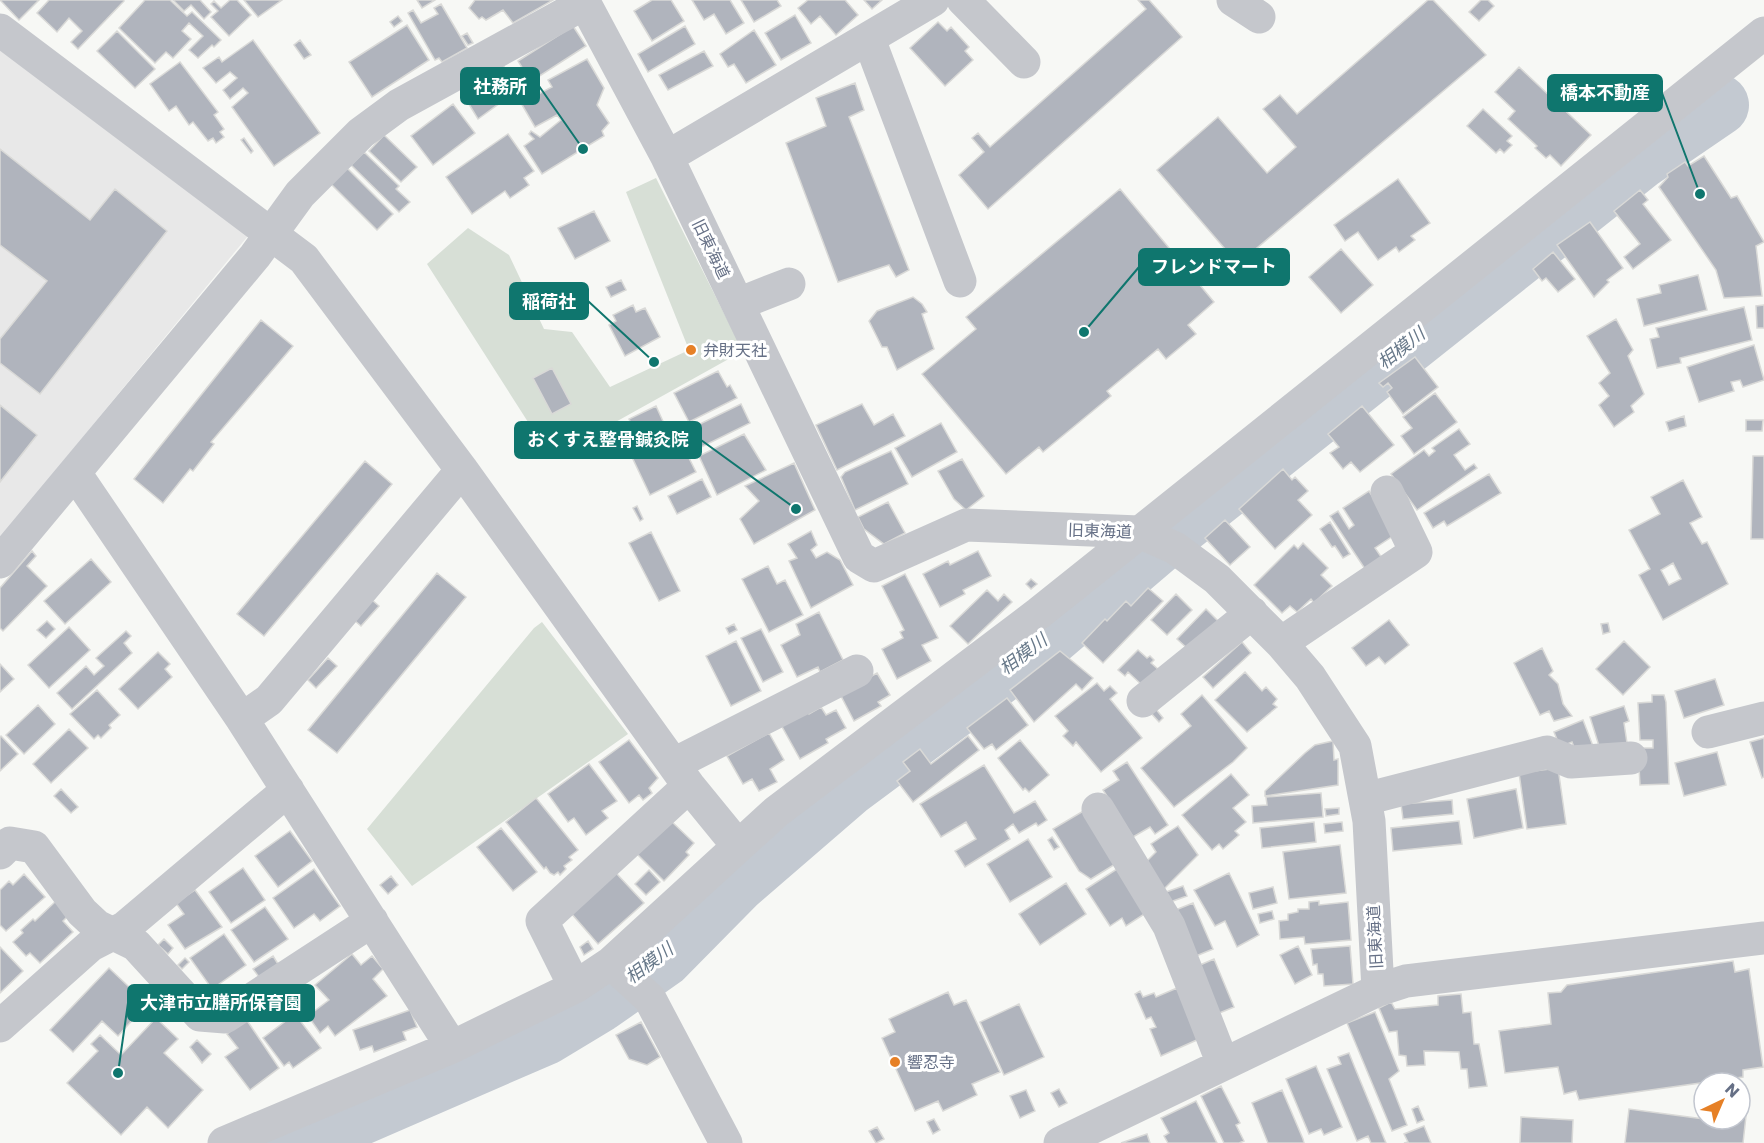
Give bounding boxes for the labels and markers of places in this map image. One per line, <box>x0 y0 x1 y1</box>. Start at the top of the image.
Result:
callout: 社務所 <box>461 68 539 104</box>
callout: 橋本不動産 <box>1548 75 1662 111</box>
callout: フレンドマート <box>1139 249 1289 285</box>
callout: 稲荷社 <box>510 283 588 319</box>
place label: 弁財天社 <box>703 339 767 362</box>
marker: 弁財天社 <box>684 343 698 357</box>
callout: おくすえ整骨鍼灸院 <box>515 422 701 458</box>
callout: 大津市立膳所保育園 <box>128 985 314 1021</box>
place label: 響忍寺 <box>907 1051 955 1074</box>
marker: 響忍寺 <box>888 1055 902 1069</box>

